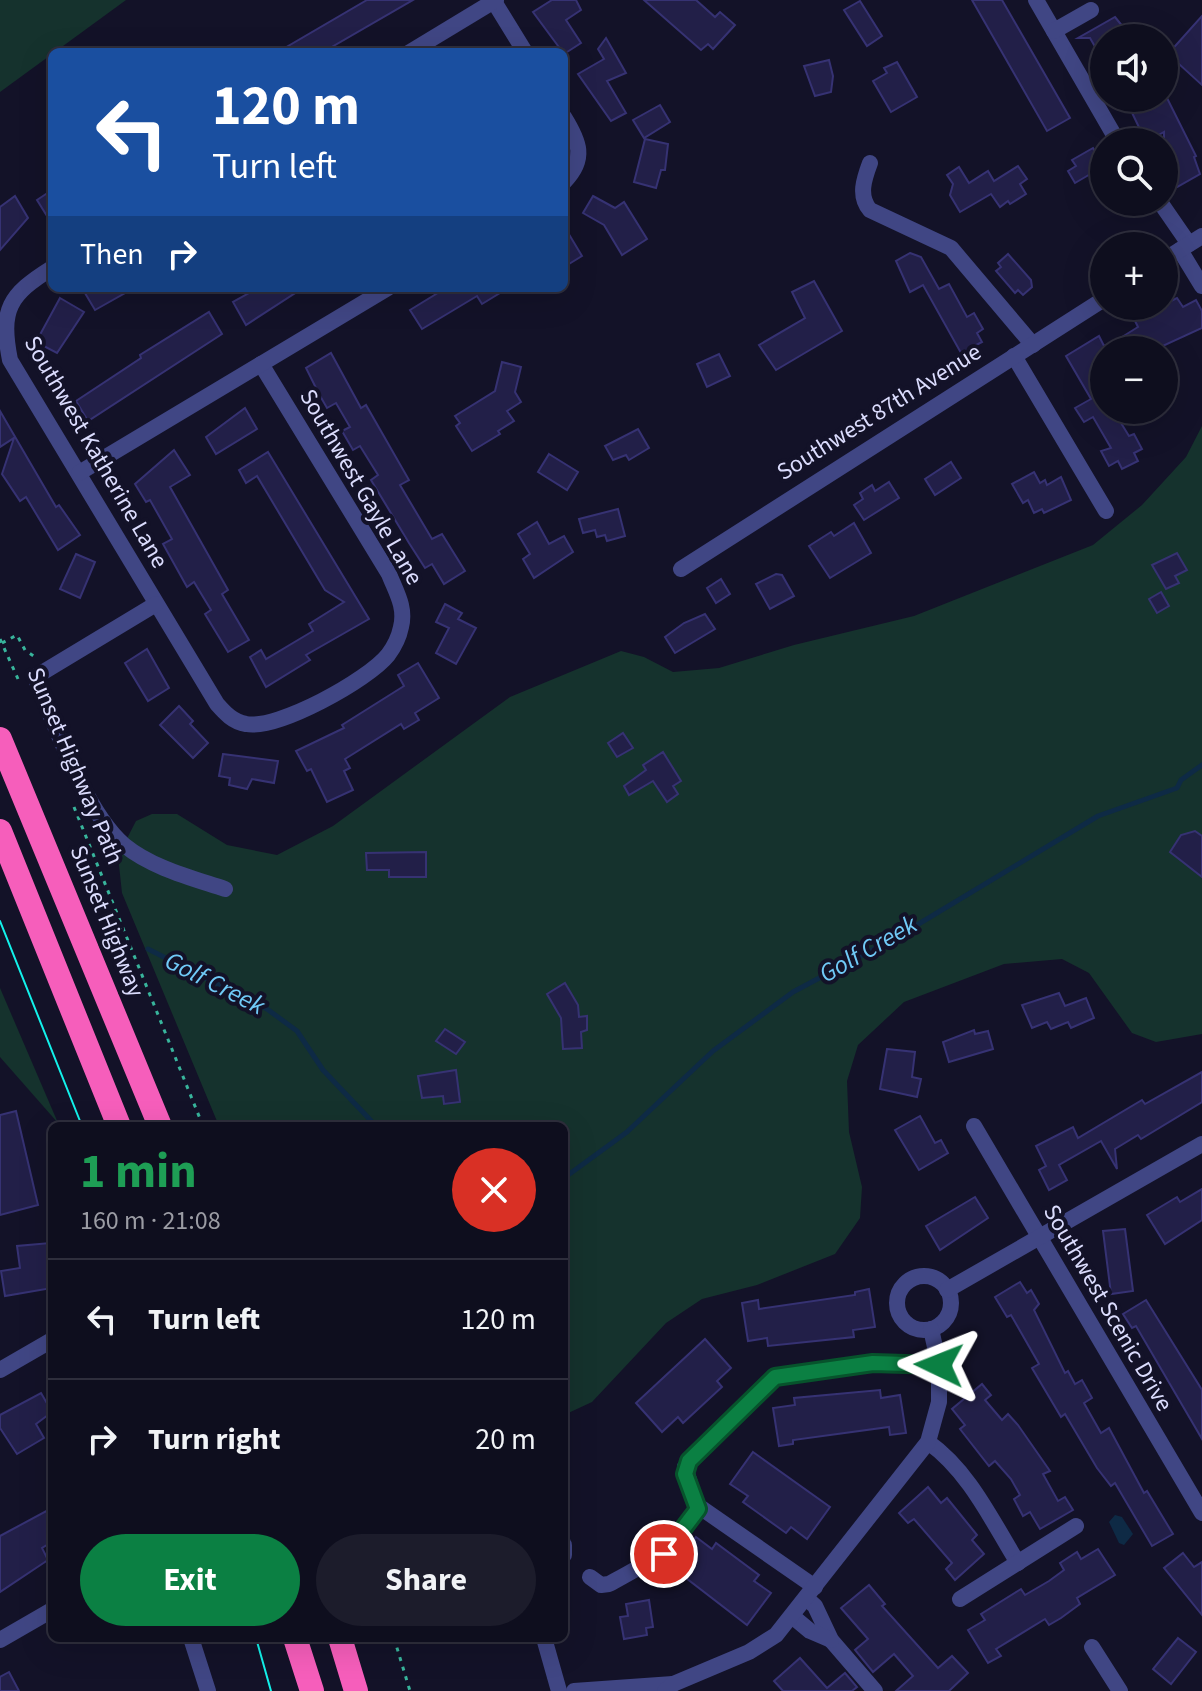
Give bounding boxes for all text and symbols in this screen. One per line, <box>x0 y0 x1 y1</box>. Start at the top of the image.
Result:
map controls <box>1090 24 1178 424</box>
button: sound <box>1090 24 1178 112</box>
text: 120 m <box>212 67 360 146</box>
icon: left <box>80 80 184 184</box>
button: search <box>1090 128 1178 216</box>
text: Turn left <box>212 141 337 192</box>
icon: right <box>160 232 204 276</box>
button: + <box>1090 232 1178 320</box>
text: Then <box>80 233 144 276</box>
street label: Southwest Katherine Lane <box>15 329 177 575</box>
street label: Southwest 87th Avenue <box>770 335 988 489</box>
button: − <box>1090 336 1178 424</box>
street label: Southwest Gayle Lane <box>291 382 431 592</box>
street label: Sunset Highway Path <box>18 662 132 870</box>
street label: Sunset Highway <box>61 840 153 1002</box>
water label: Golf Creek <box>812 906 925 992</box>
water label: Golf Creek <box>159 942 272 1024</box>
text: 1 min <box>80 1138 197 1206</box>
button: close <box>452 1148 536 1232</box>
street label: Southwest Scenic Drive <box>1034 1198 1182 1418</box>
text: 160 m · 21:08 <box>80 1202 221 1239</box>
icon: left <box>80 1297 124 1341</box>
text: Turn left <box>148 1298 260 1341</box>
text: 120 m <box>460 1298 536 1341</box>
position arrow <box>897 1323 981 1407</box>
icon: right <box>80 1417 124 1461</box>
text: Turn right <box>148 1418 280 1461</box>
text: 20 m <box>475 1418 536 1461</box>
pin <box>630 1520 698 1588</box>
icon: arrive <box>642 1532 686 1576</box>
button: Exit <box>80 1534 300 1626</box>
button: Share <box>316 1534 536 1626</box>

